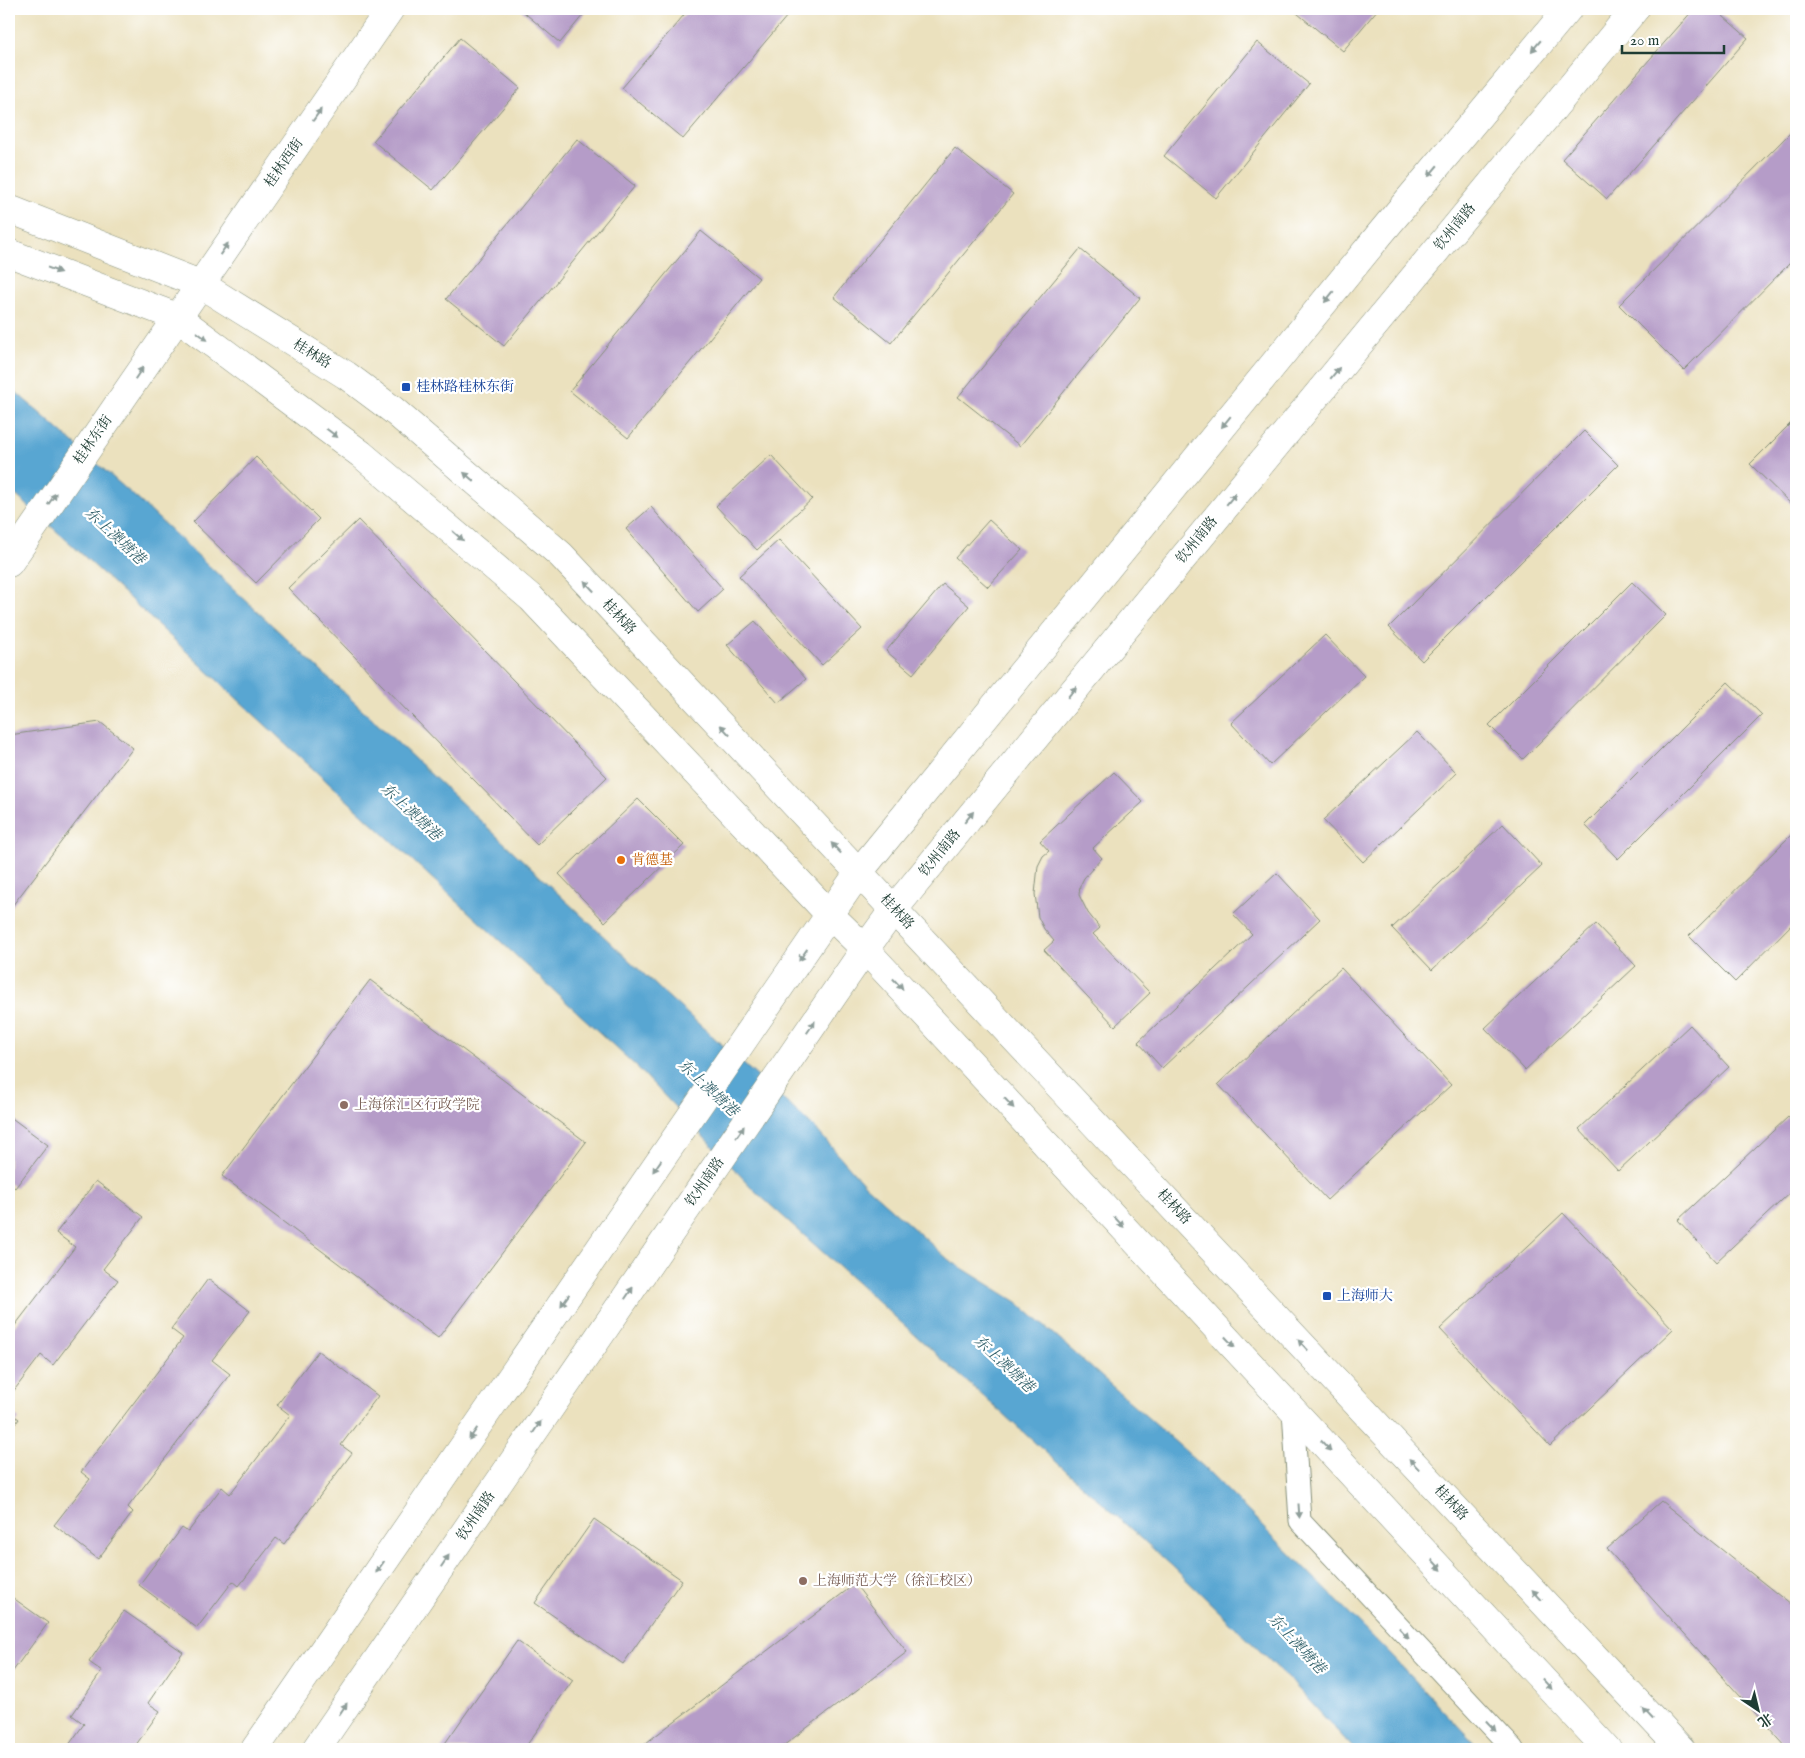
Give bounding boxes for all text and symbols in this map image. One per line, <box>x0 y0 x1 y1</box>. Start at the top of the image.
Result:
scale bar <box>1622 22 1725 54</box>
text: 20 m <box>1630 31 1660 50</box>
one-way arrow <box>1531 39 1542 52</box>
one-way arrow <box>312 108 322 122</box>
street label: 桂林西街 <box>261 135 307 191</box>
one-way arrow <box>1427 164 1438 177</box>
street label: 钦州南路 <box>1430 200 1480 254</box>
one-way arrow <box>220 242 229 255</box>
one-way arrow <box>47 266 62 274</box>
one-way arrow <box>1324 290 1335 303</box>
one-way arrow <box>195 331 209 341</box>
street label: 桂林路 <box>289 335 335 373</box>
one-way arrow <box>134 366 144 380</box>
one-way arrow <box>1329 367 1340 380</box>
place label: 桂林路桂林东街 <box>416 378 514 396</box>
marker: 桂林路桂林东街 <box>400 381 412 393</box>
street label: 桂林东街 <box>70 412 116 468</box>
one-way arrow <box>1221 416 1232 429</box>
one-way arrow <box>325 428 339 438</box>
one-way arrow <box>463 471 476 482</box>
one-way arrow <box>1226 492 1237 505</box>
one-way arrow <box>47 493 57 506</box>
water label: 东上澳塘港 <box>81 503 150 570</box>
street label: 钦州南路 <box>1172 513 1222 567</box>
one-way arrow <box>451 530 464 541</box>
one-way arrow <box>583 580 595 592</box>
street label: 桂林路 <box>598 596 640 638</box>
one-way arrow <box>1067 685 1078 698</box>
one-way arrow <box>719 724 731 736</box>
water label: 东上澳塘港 <box>377 779 446 846</box>
one-way arrow <box>964 811 975 824</box>
street label: 钦州南路 <box>915 826 965 880</box>
one-way arrow <box>830 842 842 854</box>
place label: 肯德基 <box>631 851 673 869</box>
marker: 肯德基 <box>615 854 627 866</box>
street label: 桂林路 <box>876 891 918 933</box>
one-way arrow <box>798 948 808 962</box>
one-way arrow <box>892 978 904 990</box>
one-way arrow <box>806 1020 816 1034</box>
water label: 东上澳塘港 <box>674 1055 743 1122</box>
place label: 上海徐汇区行政学院 <box>354 1096 480 1114</box>
one-way arrow <box>1003 1097 1015 1109</box>
marker: 上海徐汇区行政学院 <box>338 1099 350 1111</box>
one-way arrow <box>735 1125 745 1139</box>
street label: 钦州南路 <box>682 1154 728 1210</box>
one-way arrow <box>652 1159 662 1173</box>
street label: 桂林路 <box>1153 1186 1195 1228</box>
one-way arrow <box>1113 1216 1125 1228</box>
one-way arrow <box>624 1286 634 1300</box>
place label: 上海师大 <box>1337 1287 1393 1305</box>
marker: 上海师大 <box>1321 1290 1333 1302</box>
one-way arrow <box>560 1293 570 1307</box>
water label: 东上澳塘港 <box>970 1331 1039 1398</box>
one-way arrow <box>1224 1335 1236 1347</box>
one-way arrow <box>1297 1339 1309 1351</box>
one-way arrow <box>532 1420 542 1434</box>
one-way arrow <box>468 1427 478 1440</box>
one-way arrow <box>1320 1439 1332 1451</box>
one-way arrow <box>1408 1458 1420 1470</box>
street label: 桂林路 <box>1430 1482 1472 1524</box>
street label: 钦州南路 <box>453 1488 499 1544</box>
one-way arrow <box>1296 1503 1304 1519</box>
one-way arrow <box>440 1554 450 1567</box>
one-way arrow <box>1431 1559 1443 1571</box>
one-way arrow <box>375 1561 385 1574</box>
place label: 上海师范大学（徐汇校区） <box>813 1572 981 1590</box>
marker: 上海师范大学（徐汇校区） <box>797 1575 809 1587</box>
one-way arrow <box>1531 1589 1543 1601</box>
water label: 东上澳塘港 <box>1264 1610 1331 1679</box>
one-way arrow <box>1398 1626 1410 1638</box>
one-way arrow <box>1541 1678 1553 1690</box>
north arrow <box>1732 1686 1782 1736</box>
one-way arrow <box>338 1702 348 1716</box>
one-way arrow <box>1642 1708 1654 1720</box>
text: 北 <box>1754 1708 1776 1731</box>
one-way arrow <box>1485 1719 1497 1731</box>

